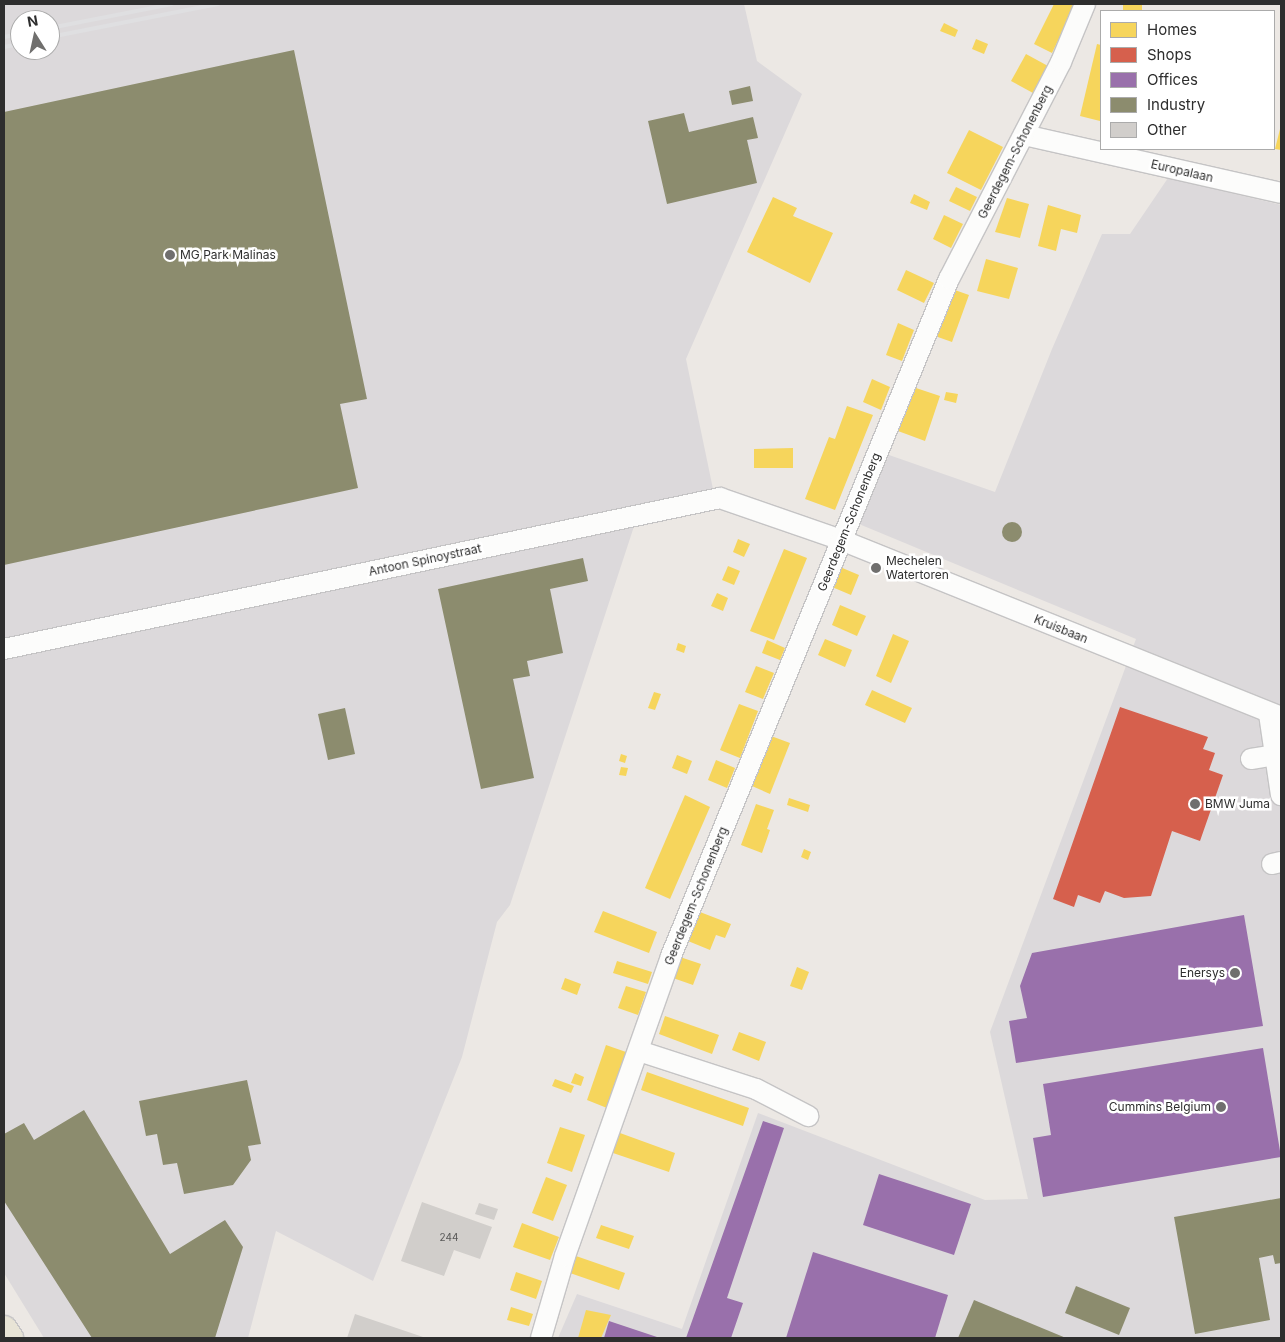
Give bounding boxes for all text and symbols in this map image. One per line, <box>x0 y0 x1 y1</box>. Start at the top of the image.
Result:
north arrow <box>10 10 60 60</box>
legend <box>1100 10 1275 150</box>
text: N <box>26 11 39 30</box>
text: Homes <box>1147 20 1197 39</box>
text: Shops <box>1147 45 1192 64</box>
text: Offices <box>1147 70 1198 89</box>
street label: Geerdegem-Schonenberg <box>975 83 1055 221</box>
text: Industry <box>1147 95 1205 114</box>
text: Other <box>1147 120 1187 139</box>
street label: Europalaan <box>1149 157 1215 185</box>
place label: MG Park Malinas <box>180 248 276 262</box>
marker: MG Park Malinas <box>164 249 176 261</box>
street label: Geerdegem-Schonenberg <box>815 451 883 593</box>
street label: Antoon Spinoystraat <box>367 541 483 579</box>
place label: Mechelen Watertoren <box>886 554 949 582</box>
marker: Mechelen Watertoren <box>870 562 882 574</box>
street label: Kruisbaan <box>1032 612 1090 646</box>
place label: BMW Juma <box>1205 797 1270 811</box>
marker: BMW Juma <box>1189 798 1201 810</box>
street label: Geerdegem-Schonenberg <box>662 825 730 967</box>
place label: Enersys <box>1180 966 1225 980</box>
marker: Enersys <box>1229 967 1241 979</box>
place label: Cummins Belgium <box>1109 1100 1211 1114</box>
marker: Cummins Belgium <box>1215 1101 1227 1113</box>
house number: 244 <box>440 1232 458 1244</box>

